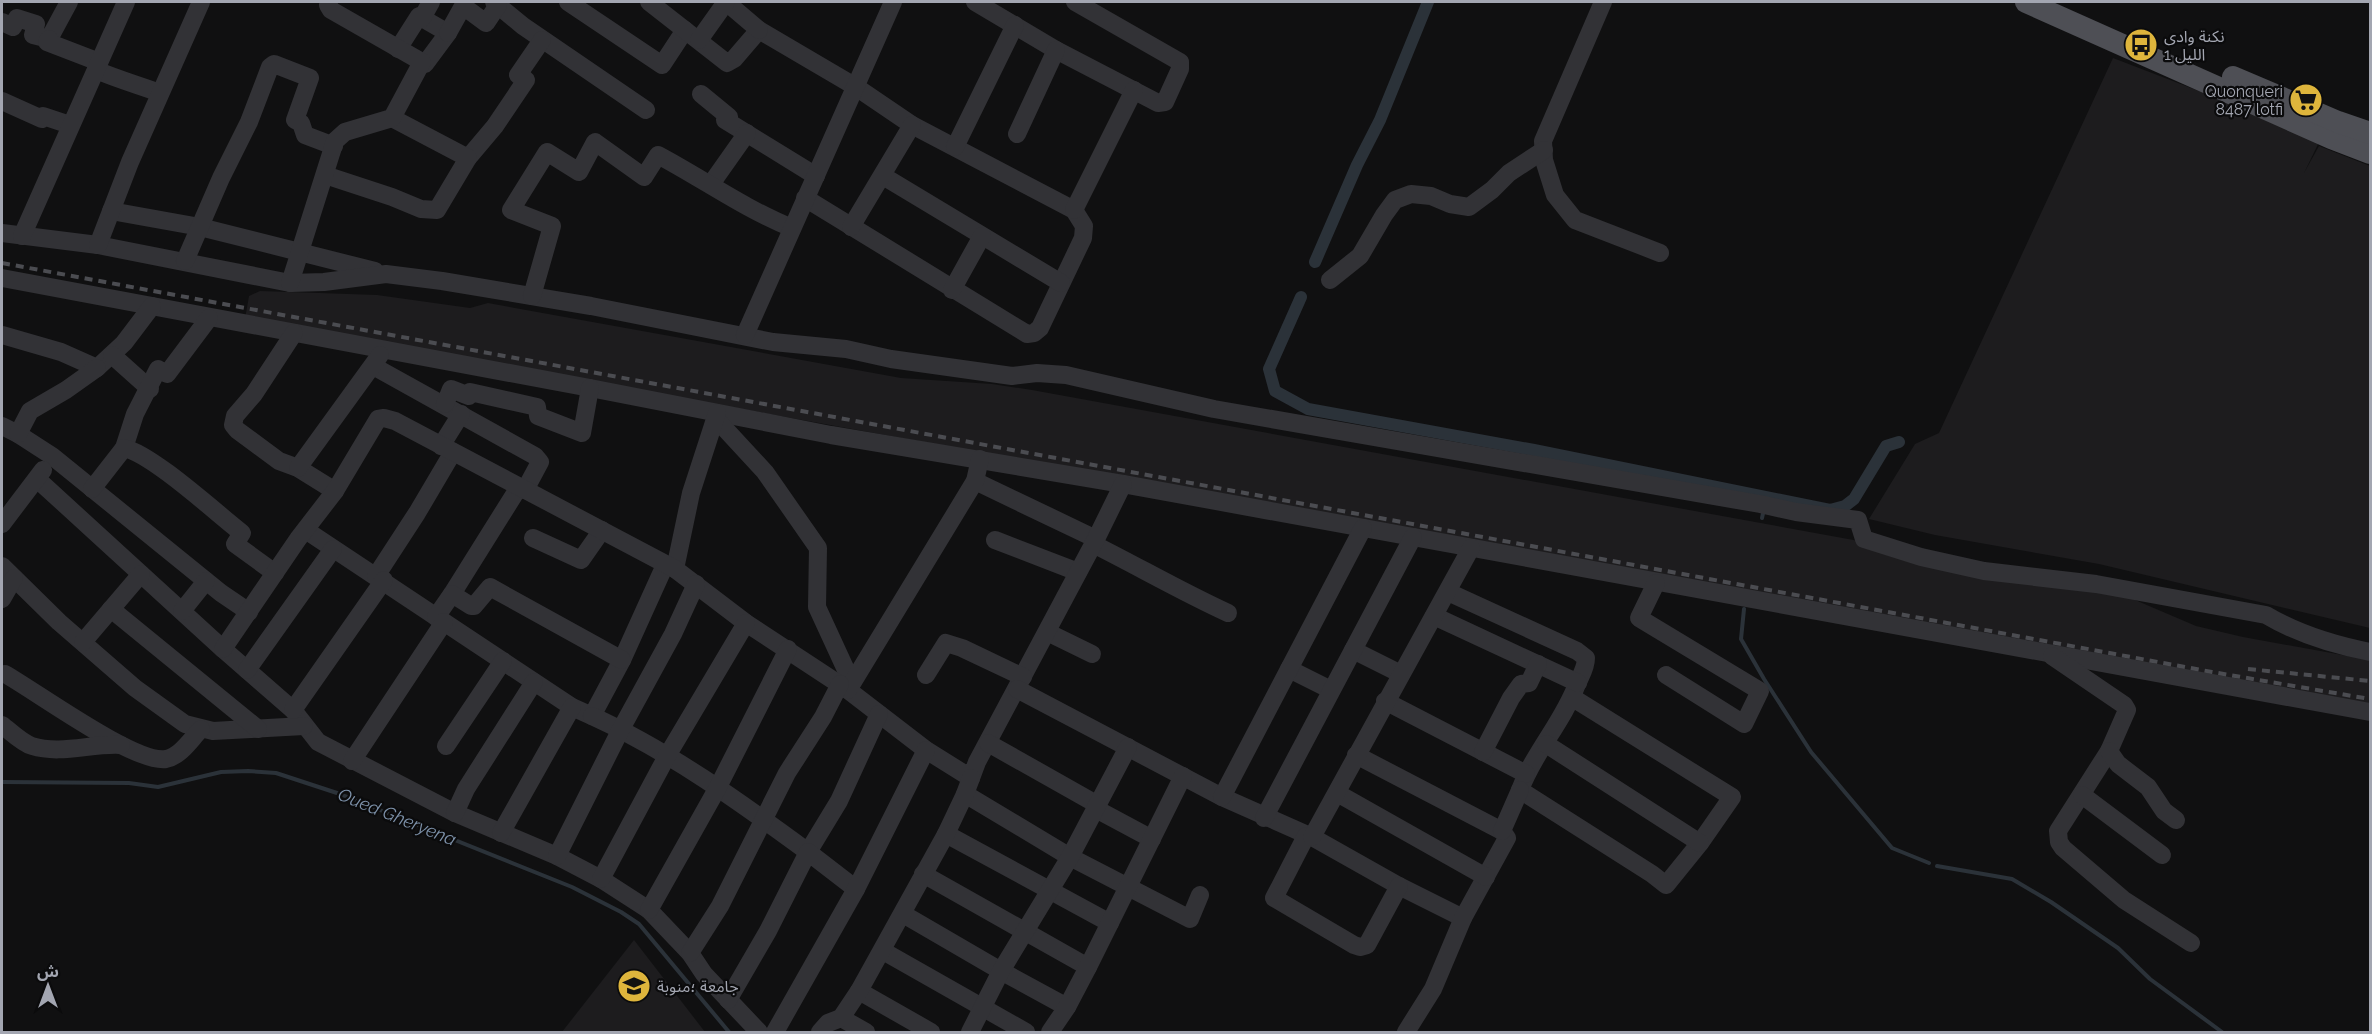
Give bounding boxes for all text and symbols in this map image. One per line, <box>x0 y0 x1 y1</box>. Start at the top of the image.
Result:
bus stop icon: نكنة وادى الليل 1 <box>2123 27 2159 63</box>
place label: نكنة وادى الليل 1 <box>2164 27 2225 64</box>
place label: Quonqueri 8487 lotfi <box>2205 82 2283 119</box>
supermarket icon: Quonqueri 8487 lotfi <box>2288 82 2324 118</box>
water label: Oued Gheryena <box>335 783 459 850</box>
north arrow <box>18 956 78 1016</box>
text: ش <box>37 962 59 981</box>
school or university icon: جامعة ؛منوبة <box>616 968 652 1004</box>
place label: جامعة ؛منوبة <box>657 977 739 996</box>

